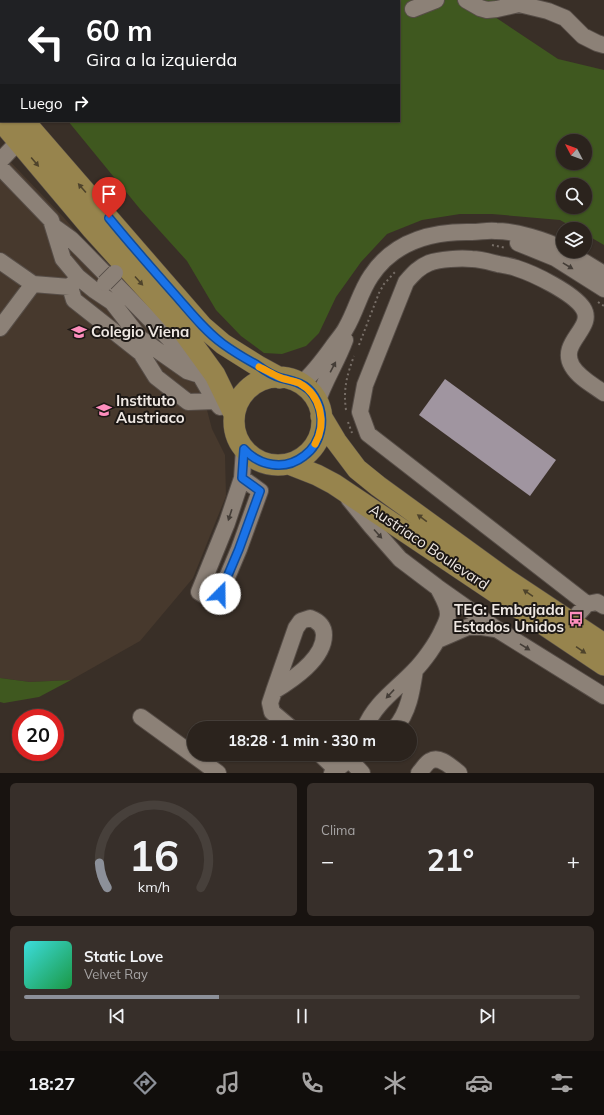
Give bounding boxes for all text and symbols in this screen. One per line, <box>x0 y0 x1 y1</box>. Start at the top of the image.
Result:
text: 60 m <box>86 13 152 48</box>
icon: left <box>20 16 72 68</box>
text: Gira a la izquierda <box>86 48 237 71</box>
icon: right <box>70 92 92 114</box>
text: Luego <box>20 94 62 113</box>
north arrow <box>556 134 592 170</box>
map controls <box>556 134 592 258</box>
one-way arrow <box>31 156 40 167</box>
pin <box>92 177 126 218</box>
button: search <box>556 178 592 214</box>
one-way arrow <box>78 183 87 192</box>
icon: arrive <box>98 183 120 205</box>
button: layers <box>556 222 592 258</box>
one-way arrow <box>562 263 574 270</box>
one-way arrow <box>134 276 143 286</box>
place label: Colegio Viena <box>91 322 189 341</box>
school or university icon: Colegio Viena <box>70 323 88 341</box>
one-way arrow <box>330 361 337 373</box>
place label: Instituto Austriaco <box>116 391 185 427</box>
school or university icon: Instituto Austriaco <box>95 401 113 419</box>
street label: Austriaco Boulevard <box>366 499 493 594</box>
one-way arrow <box>227 510 233 522</box>
one-way arrow <box>417 514 427 522</box>
one-way arrow <box>374 529 383 540</box>
position arrow <box>199 573 241 615</box>
one-way arrow <box>522 590 534 597</box>
place label: TEG: Embajada Estados Unidos <box>453 600 564 636</box>
bus stop icon: TEG: Embajada Estados Unidos <box>567 610 585 628</box>
one-way arrow <box>519 643 531 650</box>
one-way arrow <box>576 646 587 654</box>
one-way arrow <box>385 689 395 699</box>
speed limit sign: 20 <box>12 709 64 761</box>
text: 18:28 · 1 min · 330 m <box>228 731 376 750</box>
text: Clima <box>321 822 355 838</box>
text: 16 <box>129 828 178 880</box>
text: 21° <box>427 841 474 879</box>
text: − <box>321 847 334 875</box>
text: + <box>567 847 580 875</box>
text: km/h <box>137 877 170 895</box>
text: Static Love <box>84 947 163 966</box>
text: Velvet Ray <box>84 966 148 982</box>
icon: previous <box>106 1005 128 1027</box>
icon: pause <box>291 1005 313 1027</box>
icon: next <box>476 1005 498 1027</box>
icon: directions <box>131 1069 159 1097</box>
icon: music <box>214 1069 242 1097</box>
icon: phone <box>298 1069 326 1097</box>
icon: climate <box>381 1069 409 1097</box>
icon: car <box>465 1069 493 1097</box>
icon: filters <box>548 1069 576 1097</box>
text: 18:27 <box>28 1072 75 1095</box>

